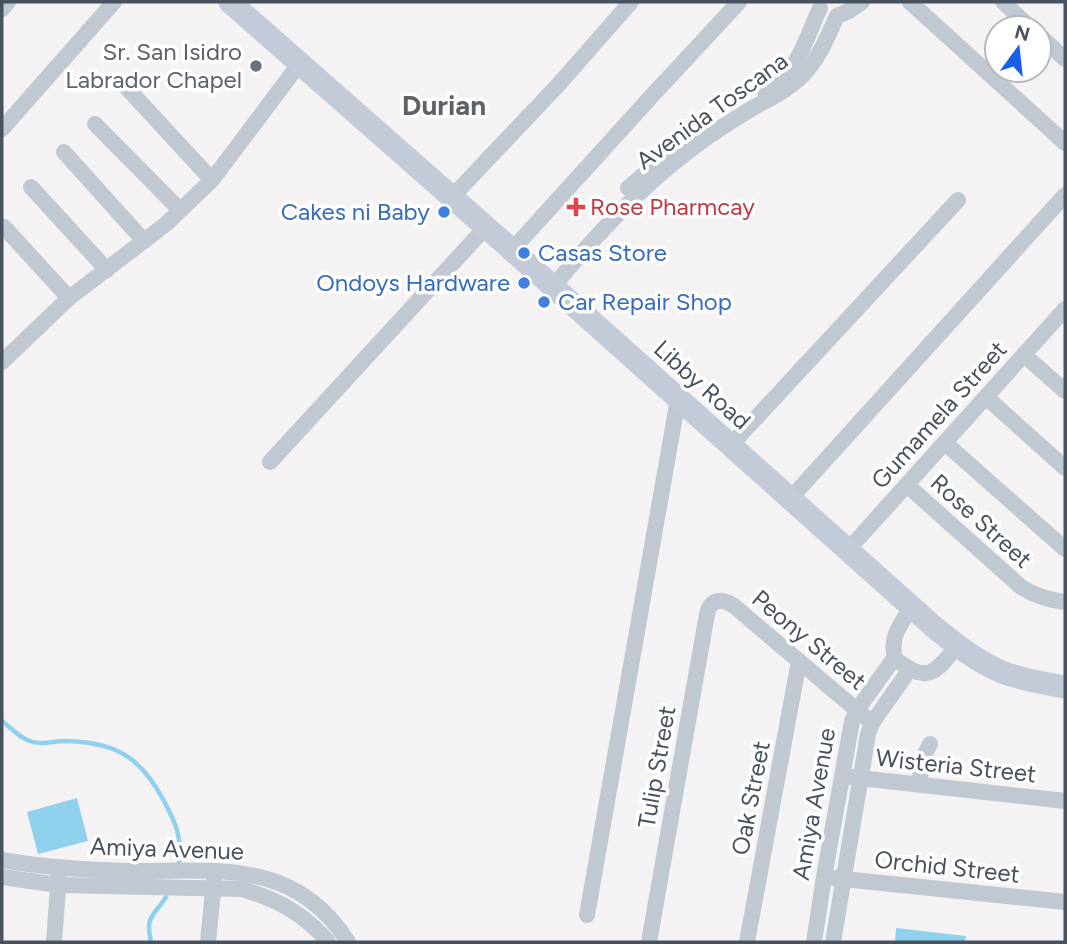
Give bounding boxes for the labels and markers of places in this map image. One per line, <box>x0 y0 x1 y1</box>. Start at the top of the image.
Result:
place label: Sr. San Isidro Labrador Chapel <box>65 37 242 94</box>
marker: Sr. San Isidro Labrador Chapel <box>248 58 264 74</box>
place label: Rose Pharmcay <box>590 192 755 221</box>
place label: Cakes ni Baby <box>281 197 430 226</box>
marker: Rose Pharmcay <box>568 199 584 215</box>
marker: Cakes ni Baby <box>436 204 452 220</box>
place label: Casas Store <box>538 238 667 267</box>
marker: Casas Store <box>516 245 532 261</box>
place label: Ondoys Hardware <box>316 268 510 297</box>
marker: Ondoys Hardware <box>516 275 532 291</box>
place label: Car Repair Shop <box>558 287 732 316</box>
marker: Car Repair Shop <box>536 294 552 310</box>

